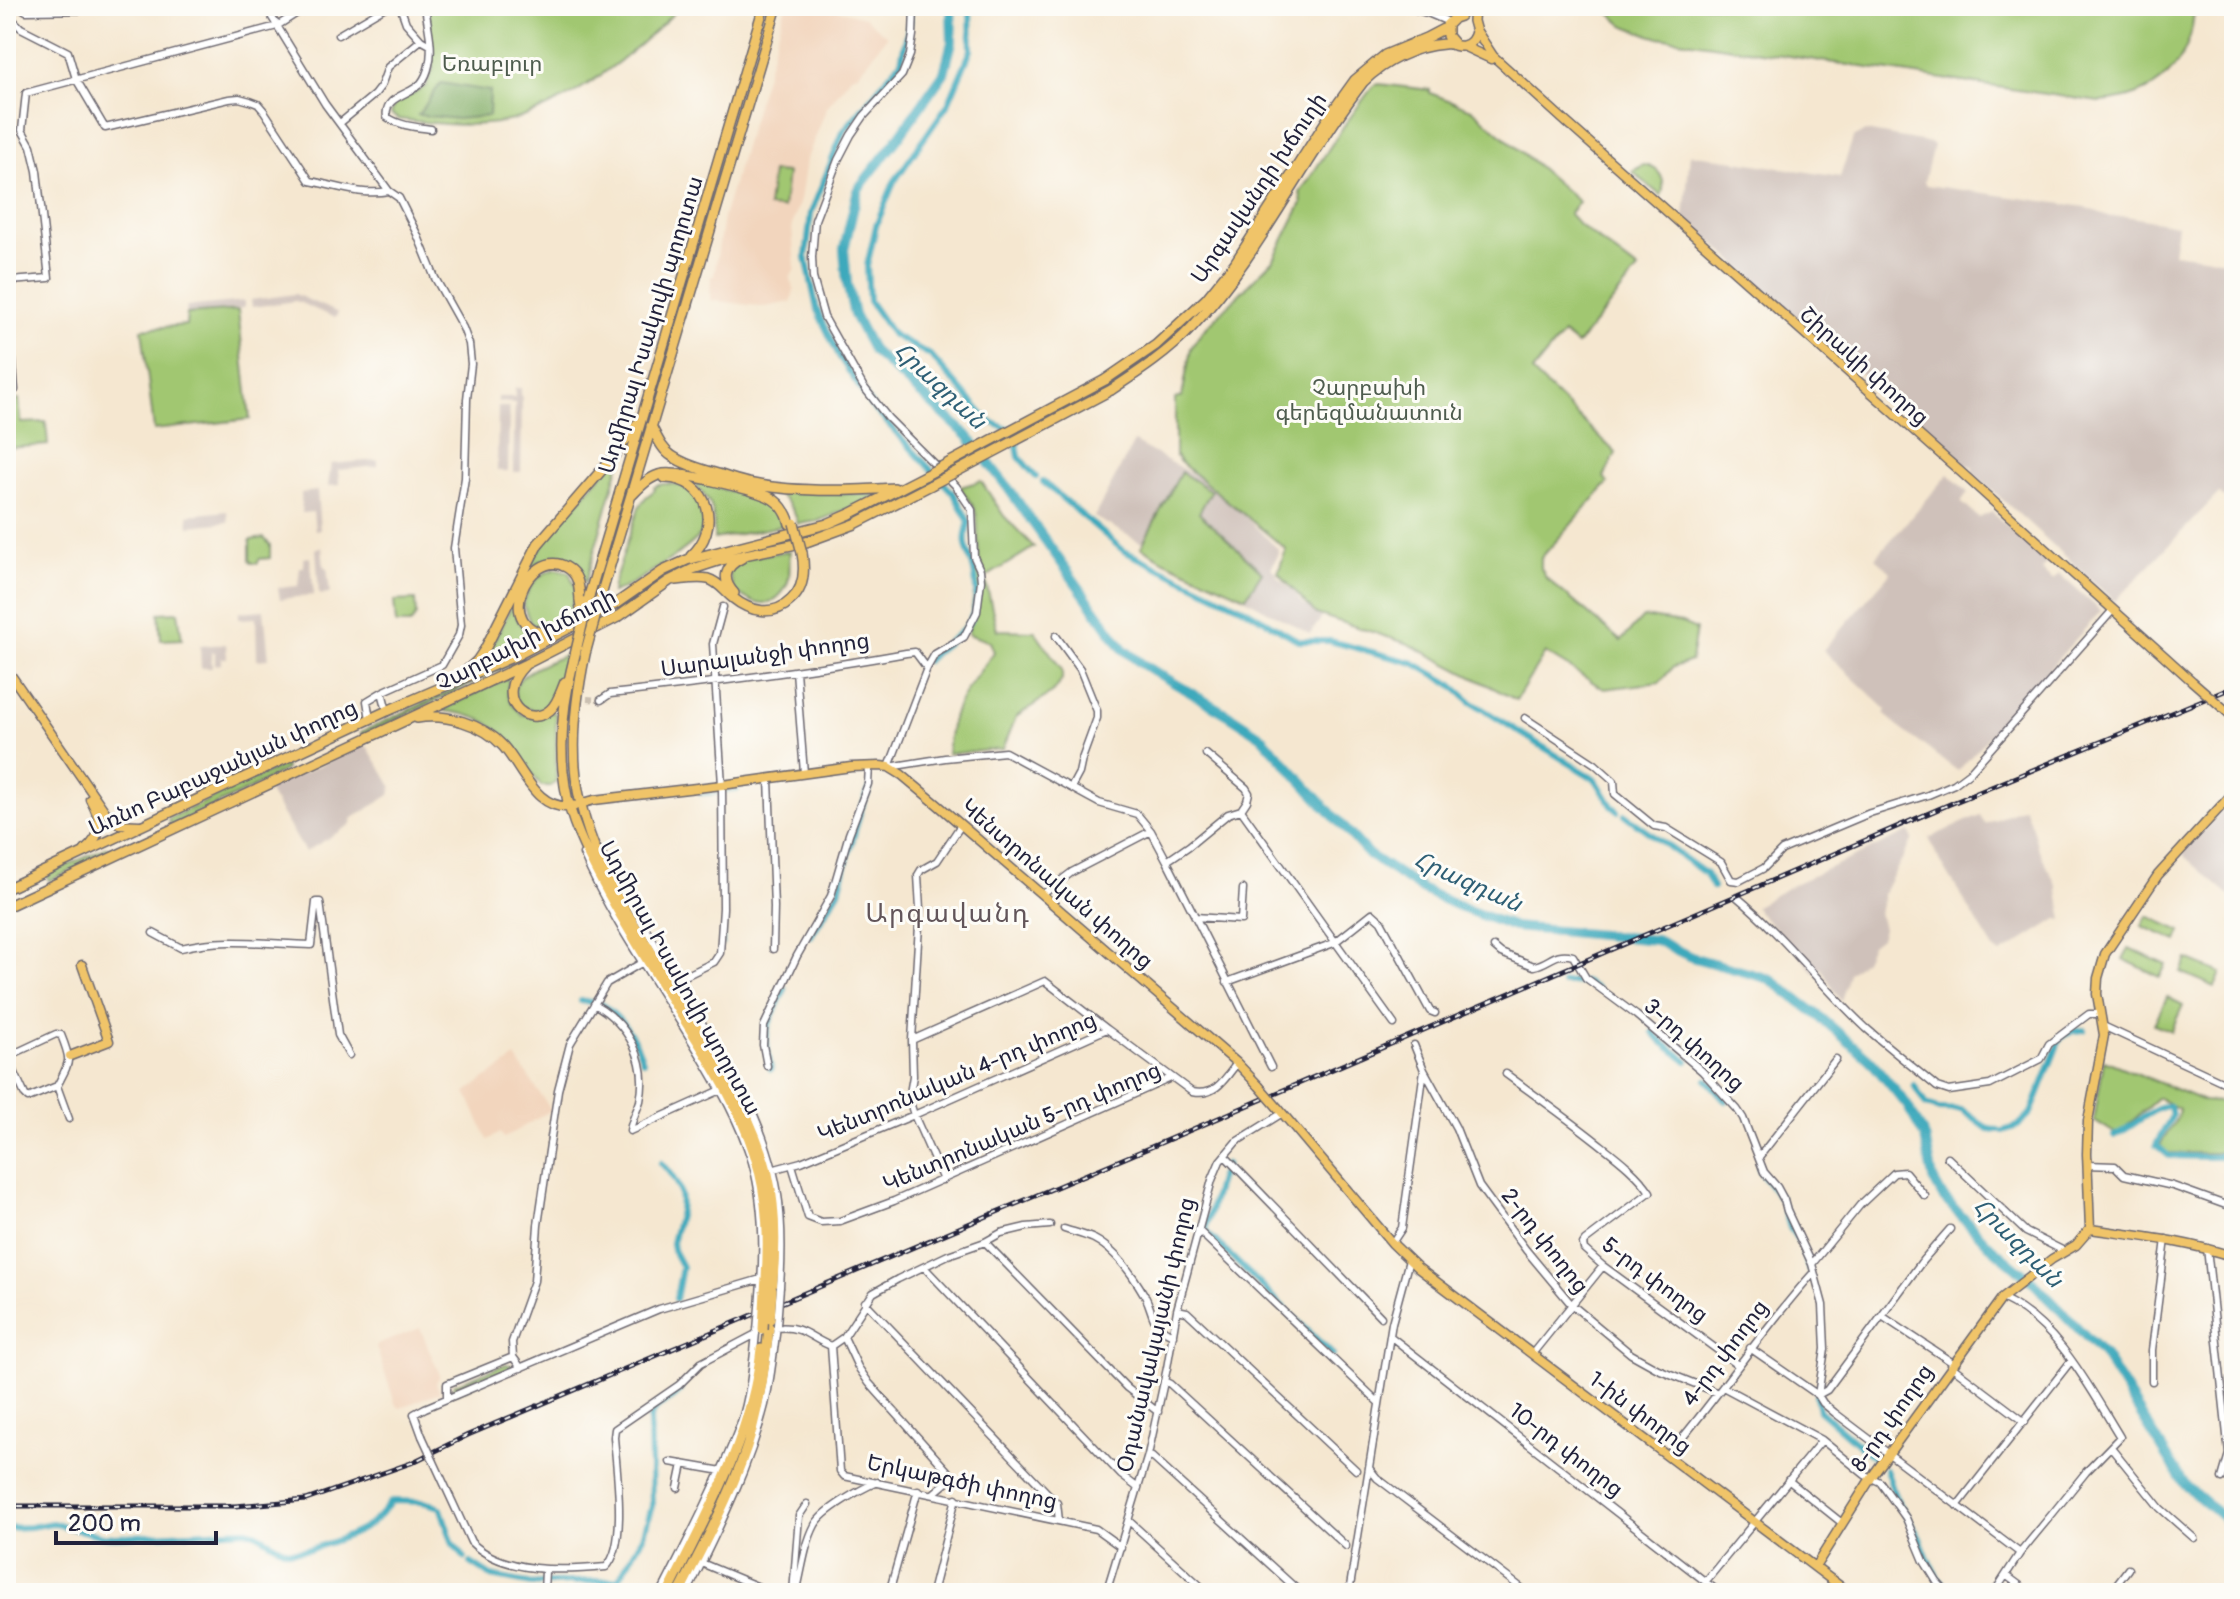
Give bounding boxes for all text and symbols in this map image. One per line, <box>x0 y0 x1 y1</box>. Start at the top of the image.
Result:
park label: Եռաբլուր <box>442 50 542 78</box>
street label: Արգավանդի խճուղի <box>1185 87 1333 289</box>
street label: Ադմիրալ Իսակովի պողոտա <box>592 173 710 477</box>
street label: Շիրակի փողոց <box>1794 301 1934 431</box>
water label: Հրազդան <box>888 336 993 437</box>
park label: Չարբախի գերեզմանատուն <box>1275 374 1463 427</box>
street label: Չարբախի խճուղի <box>431 582 621 698</box>
street label: Սարալանջի փողոց <box>659 626 871 684</box>
street label: Առնո Բաբաջանյան փողոց <box>84 693 362 843</box>
street label: Կենտրոնական փողոց <box>955 793 1159 975</box>
street label: Ադմիրալ Իսակովի պողոտա <box>593 836 767 1120</box>
water label: Հրազդան <box>1410 845 1528 919</box>
district label: Արգավանդ <box>865 898 1031 930</box>
street label: 3-րդ փողոց <box>1638 992 1750 1098</box>
street label: Կենտրոնական 4-րդ փողոց <box>813 1005 1101 1149</box>
street label: Կենտրոնական 5-րդ փողոց <box>879 1056 1165 1198</box>
street label: 2-րդ փողոց <box>1495 1183 1595 1299</box>
water label: Հրազդան <box>1967 1192 2070 1295</box>
street label: Օդանավակայանի փողոց <box>1111 1195 1201 1475</box>
street label: 5-րդ փողոց <box>1596 1231 1714 1329</box>
street label: 4-րդ փողոց <box>1676 1294 1774 1412</box>
street label: 8-րդ փողոց <box>1845 1359 1939 1477</box>
street label: 1-ին փողոց <box>1583 1365 1697 1461</box>
street label: 10-րդ փողոց <box>1503 1397 1629 1503</box>
street label: Երկաթգծի փողոց <box>864 1448 1060 1516</box>
scale bar <box>56 1495 216 1545</box>
text: 200 m <box>68 1509 141 1538</box>

